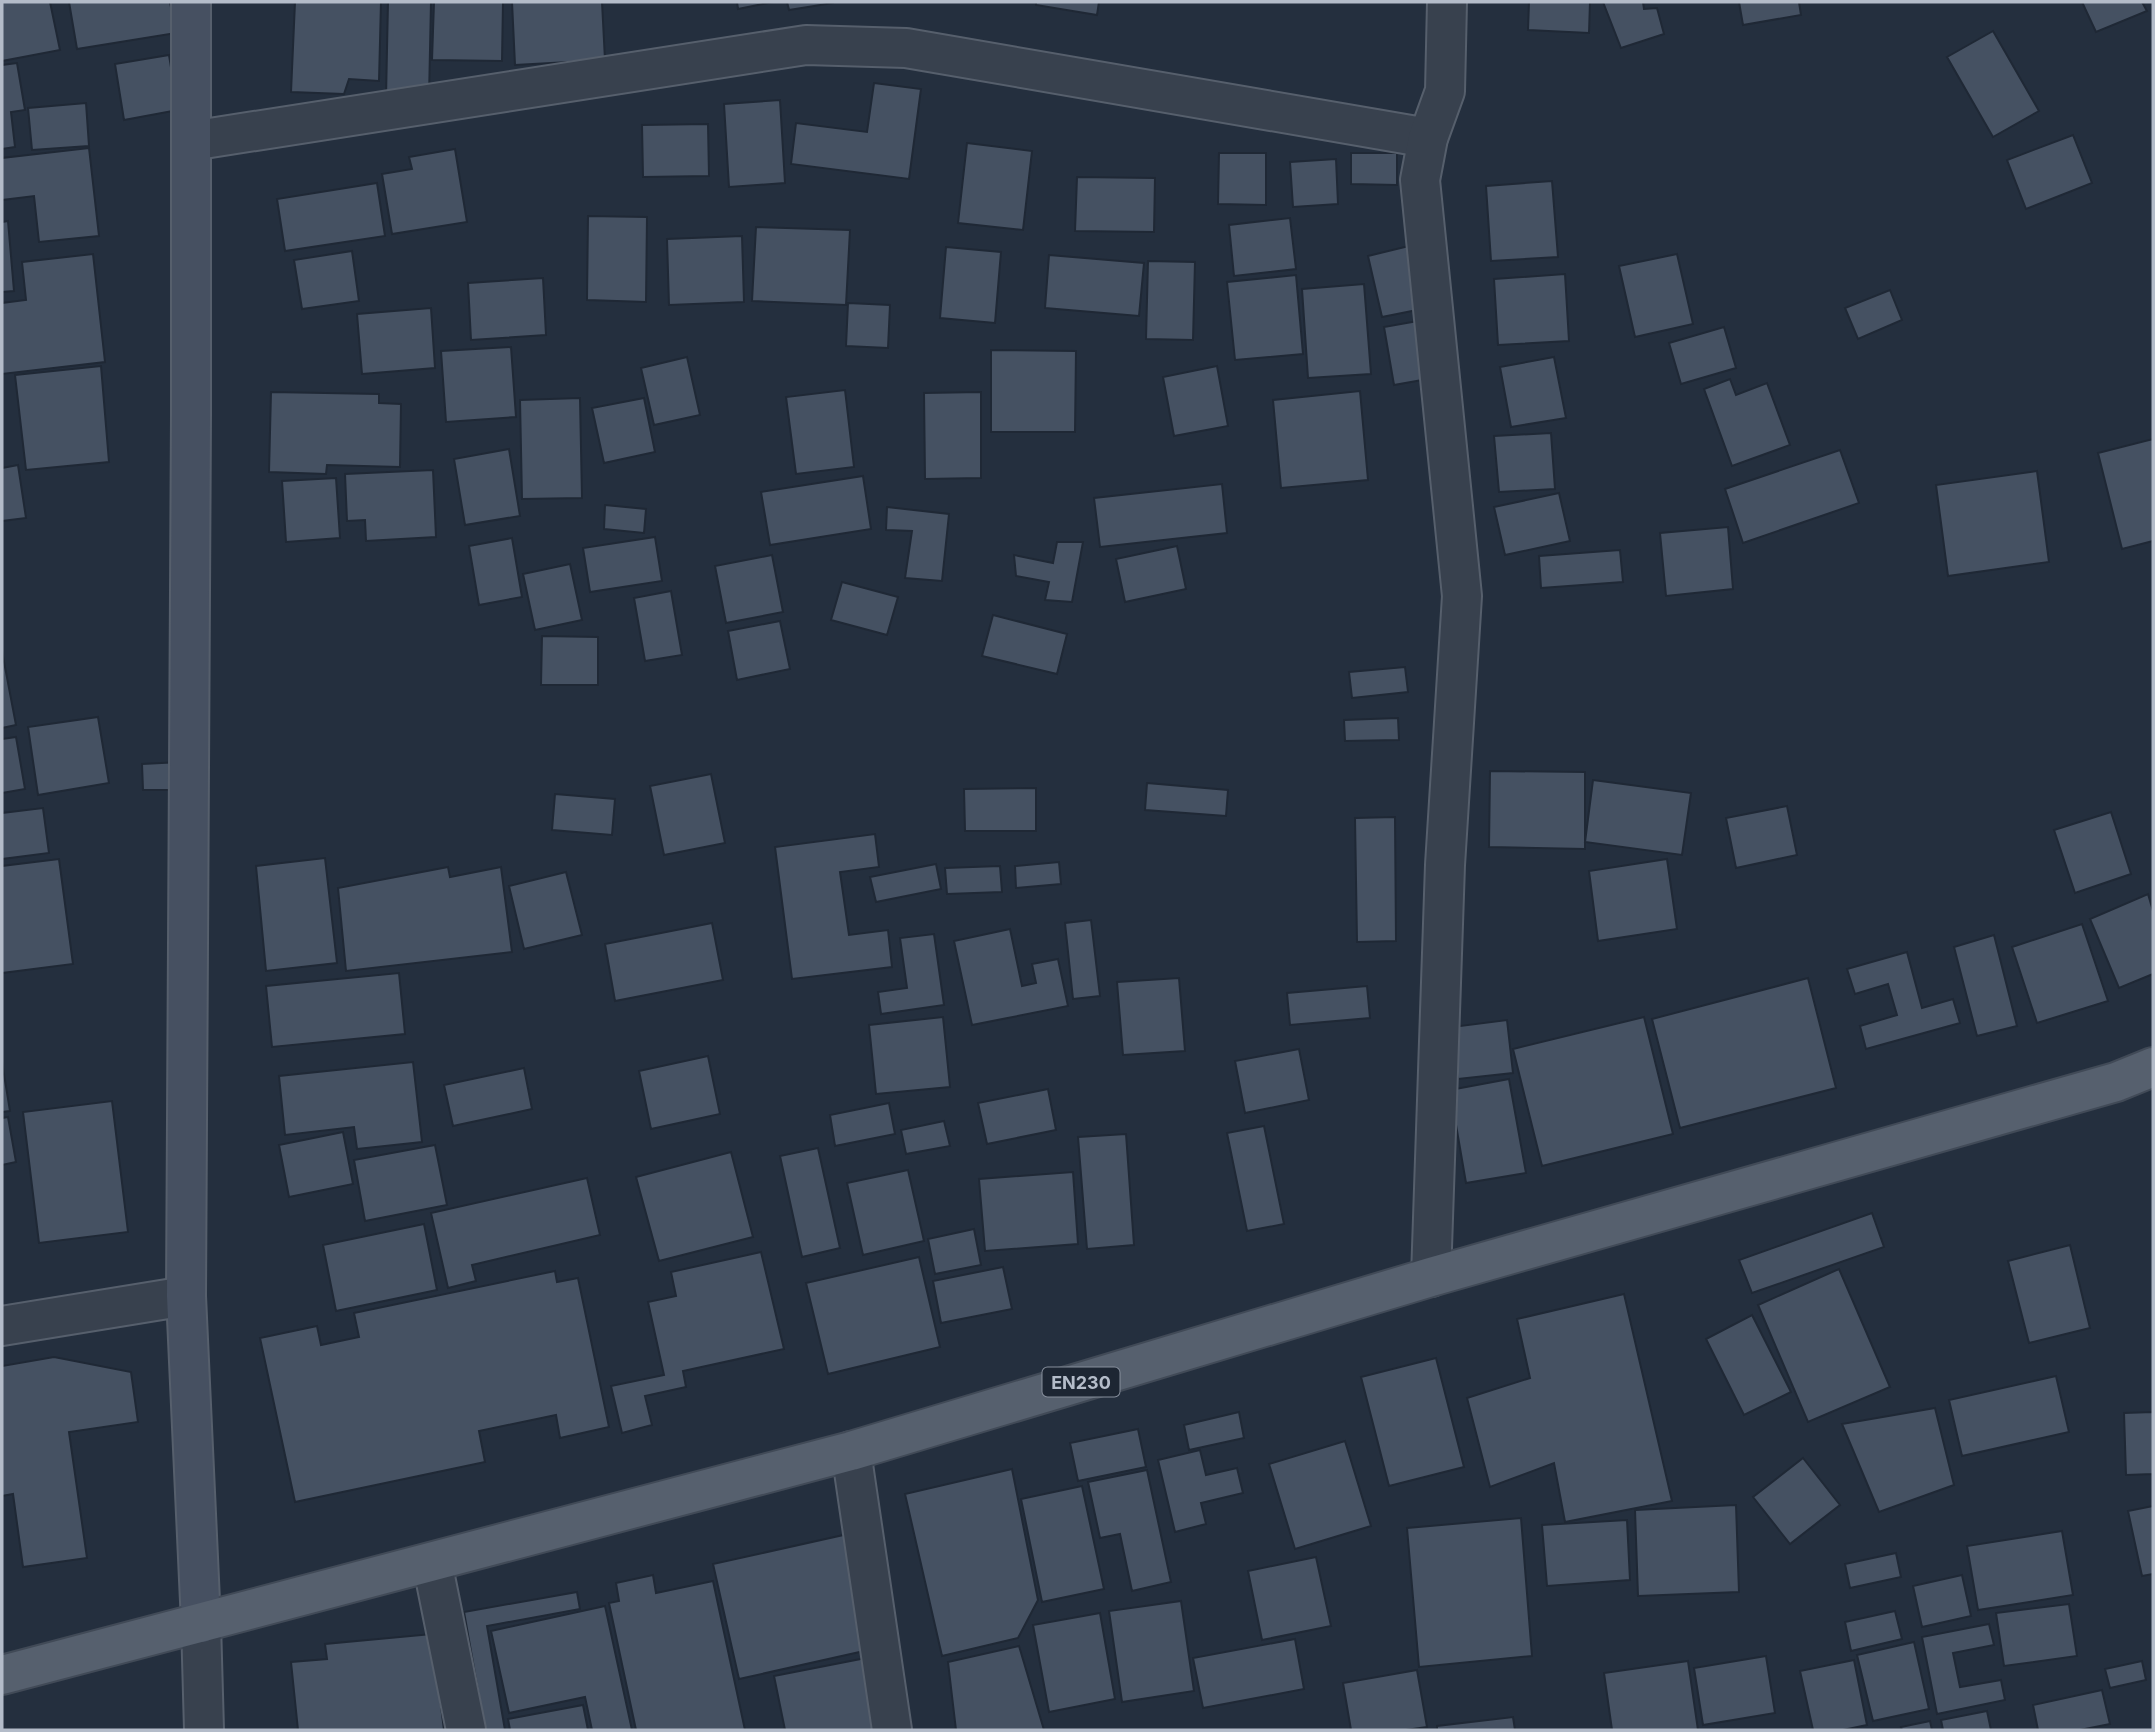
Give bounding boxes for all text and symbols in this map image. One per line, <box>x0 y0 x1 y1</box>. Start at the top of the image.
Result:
road number: EN230 <box>1042 1367 1120 1396</box>

